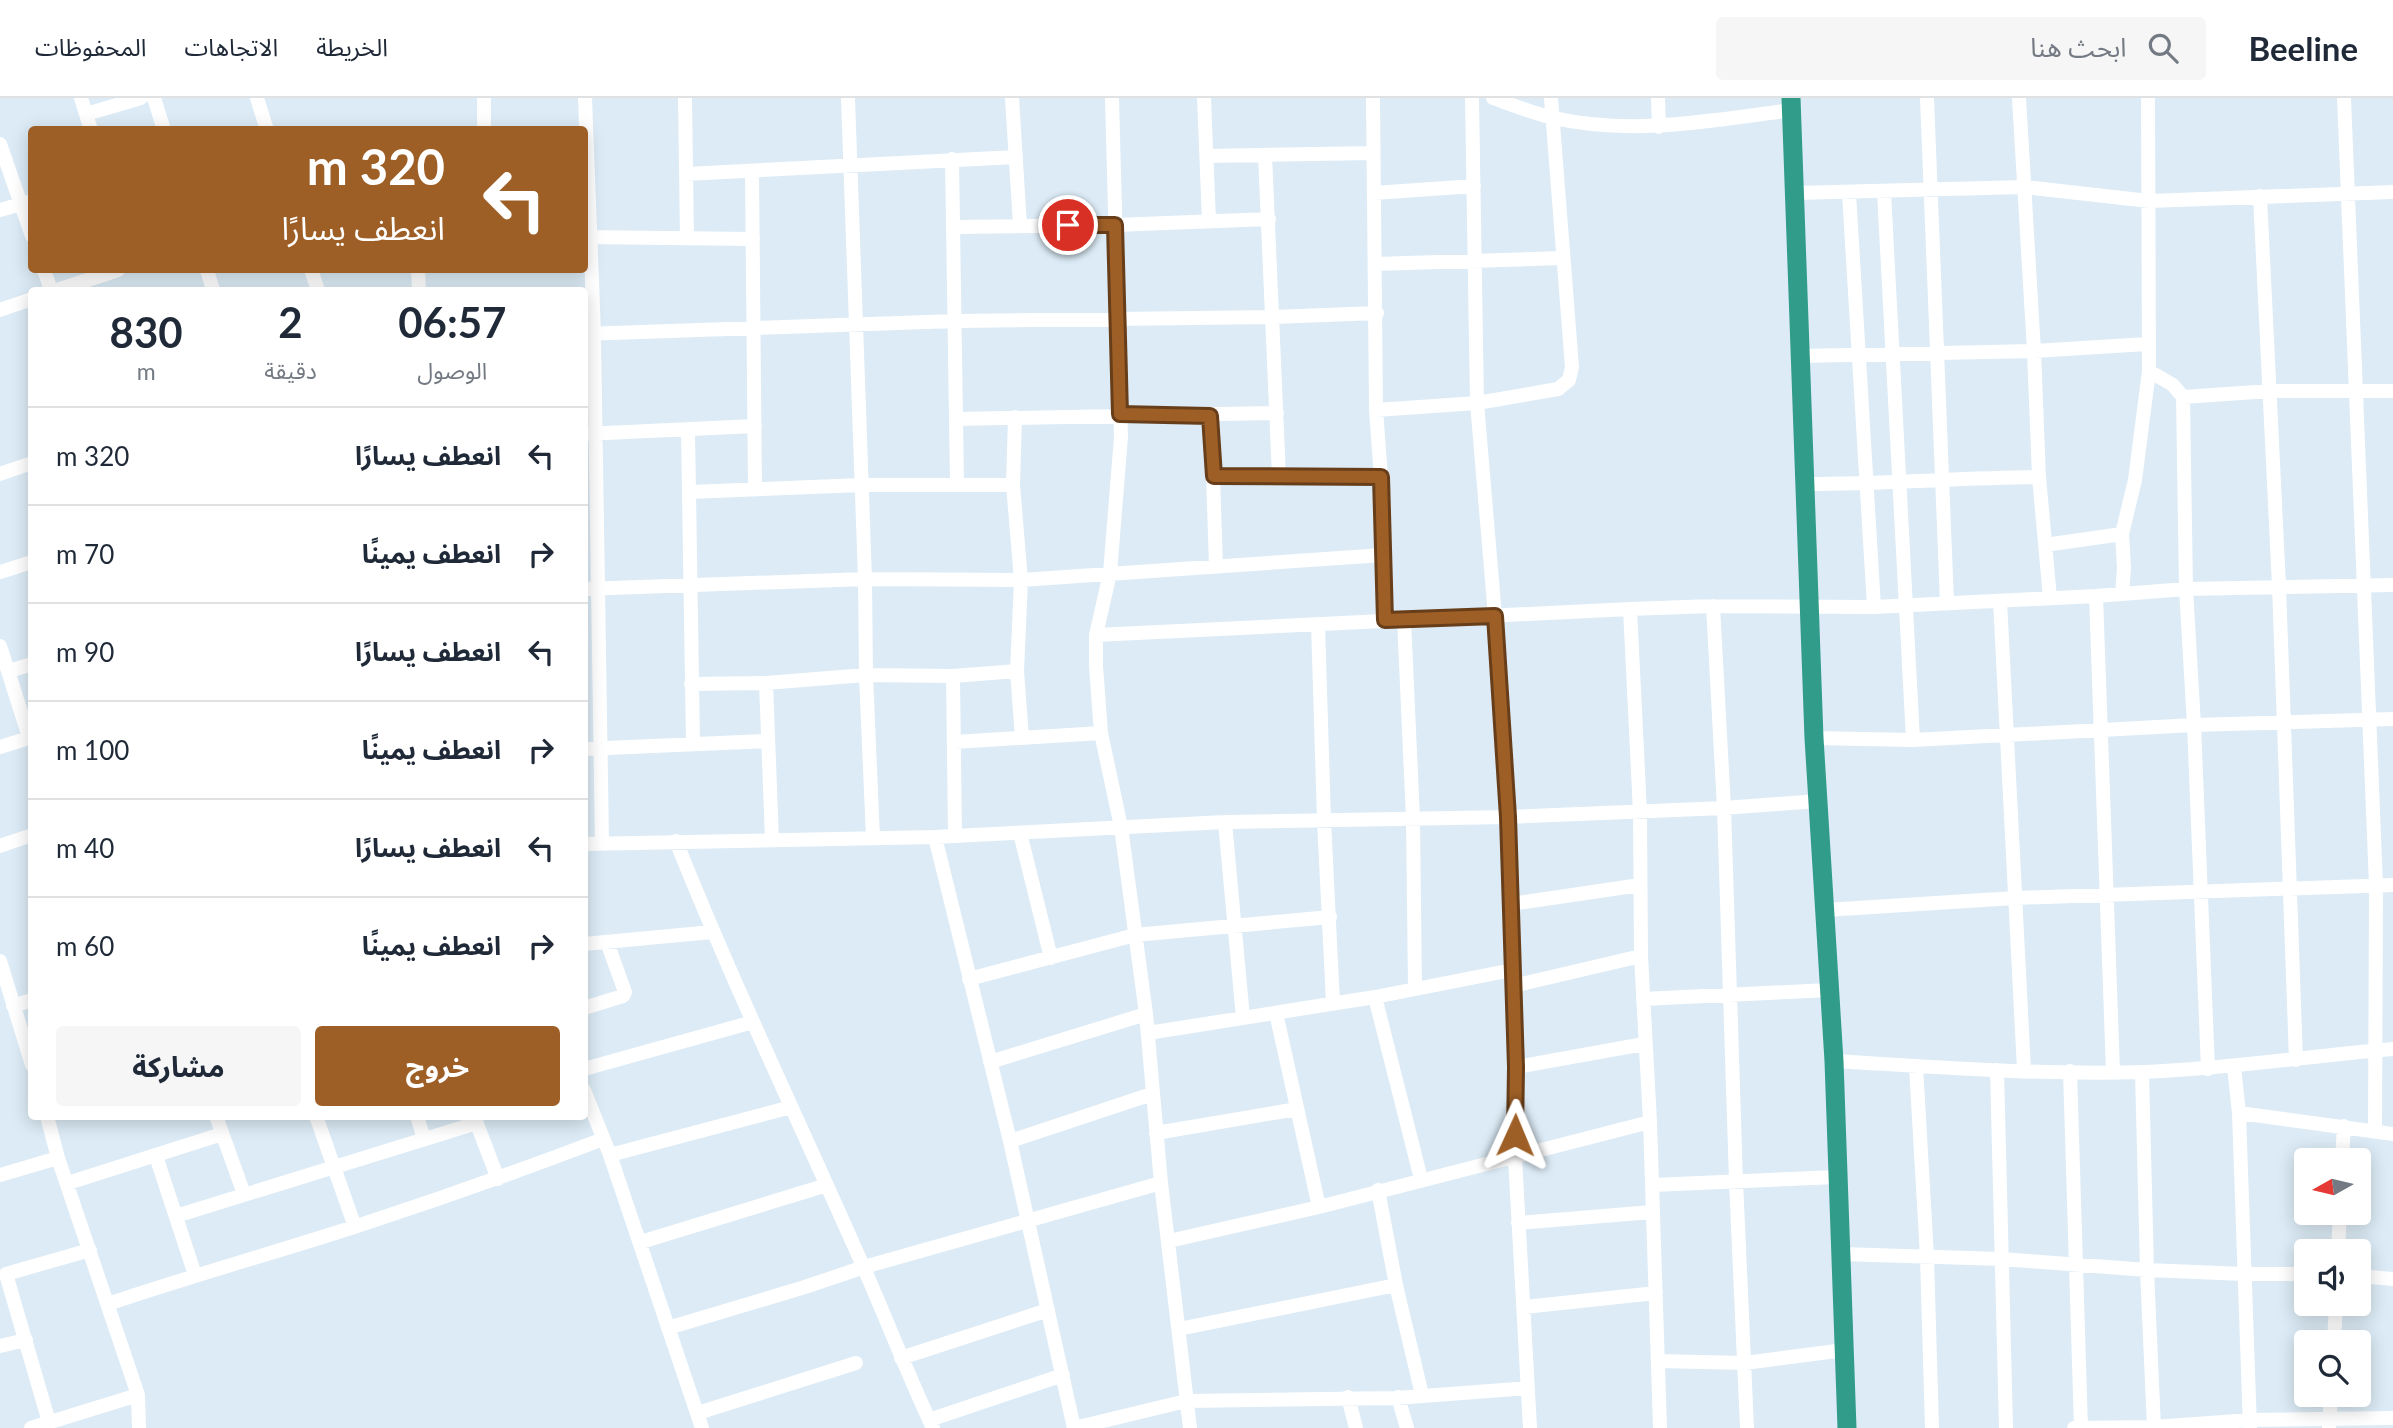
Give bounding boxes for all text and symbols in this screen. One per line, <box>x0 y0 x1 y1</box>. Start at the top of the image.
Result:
search box <box>1716 17 2206 80</box>
text: Beeline <box>2248 28 2358 68</box>
icon: search <box>2144 29 2182 67</box>
text: ابحث هنا <box>2030 31 2126 63</box>
text: المحفوظات <box>35 32 146 61</box>
text: الاتجاهات <box>184 32 278 61</box>
text: الخريطة <box>316 32 388 61</box>
text: 320 m <box>307 137 445 195</box>
icon: left <box>469 154 560 245</box>
pin <box>1038 195 1098 255</box>
icon: arrive <box>1049 206 1087 244</box>
text: انعطف يسارًا <box>281 208 445 247</box>
text: 2 <box>278 297 303 347</box>
text: 06:57 <box>398 297 506 347</box>
text: 830 <box>110 307 183 357</box>
text: دقيقة <box>264 356 317 384</box>
text: الوصول <box>417 356 487 384</box>
text: m <box>137 357 156 385</box>
icon: left <box>522 437 560 475</box>
text: انعطف يسارًا <box>355 439 501 471</box>
text: 320 m <box>56 440 129 472</box>
icon: right <box>522 535 560 573</box>
text: انعطف يمينًا <box>362 537 501 569</box>
text: 70 m <box>56 538 114 570</box>
icon: left <box>522 633 560 671</box>
text: انعطف يسارًا <box>355 635 501 667</box>
text: 90 m <box>56 636 114 668</box>
icon: right <box>522 731 560 769</box>
text: انعطف يمينًا <box>362 733 501 765</box>
text: 100 m <box>56 734 129 766</box>
icon: left <box>522 829 560 867</box>
text: انعطف يسارًا <box>355 831 501 863</box>
text: 40 m <box>56 832 114 864</box>
icon: right <box>522 927 560 965</box>
text: انعطف يمينًا <box>362 929 501 961</box>
text: 60 m <box>56 930 114 962</box>
button: مشاركة <box>56 1026 301 1106</box>
button: خروج <box>315 1026 560 1106</box>
position arrow <box>1478 1098 1552 1172</box>
north arrow <box>2294 1148 2371 1225</box>
map controls <box>2294 1148 2371 1407</box>
button: sound <box>2294 1239 2371 1316</box>
button: search <box>2294 1330 2371 1407</box>

